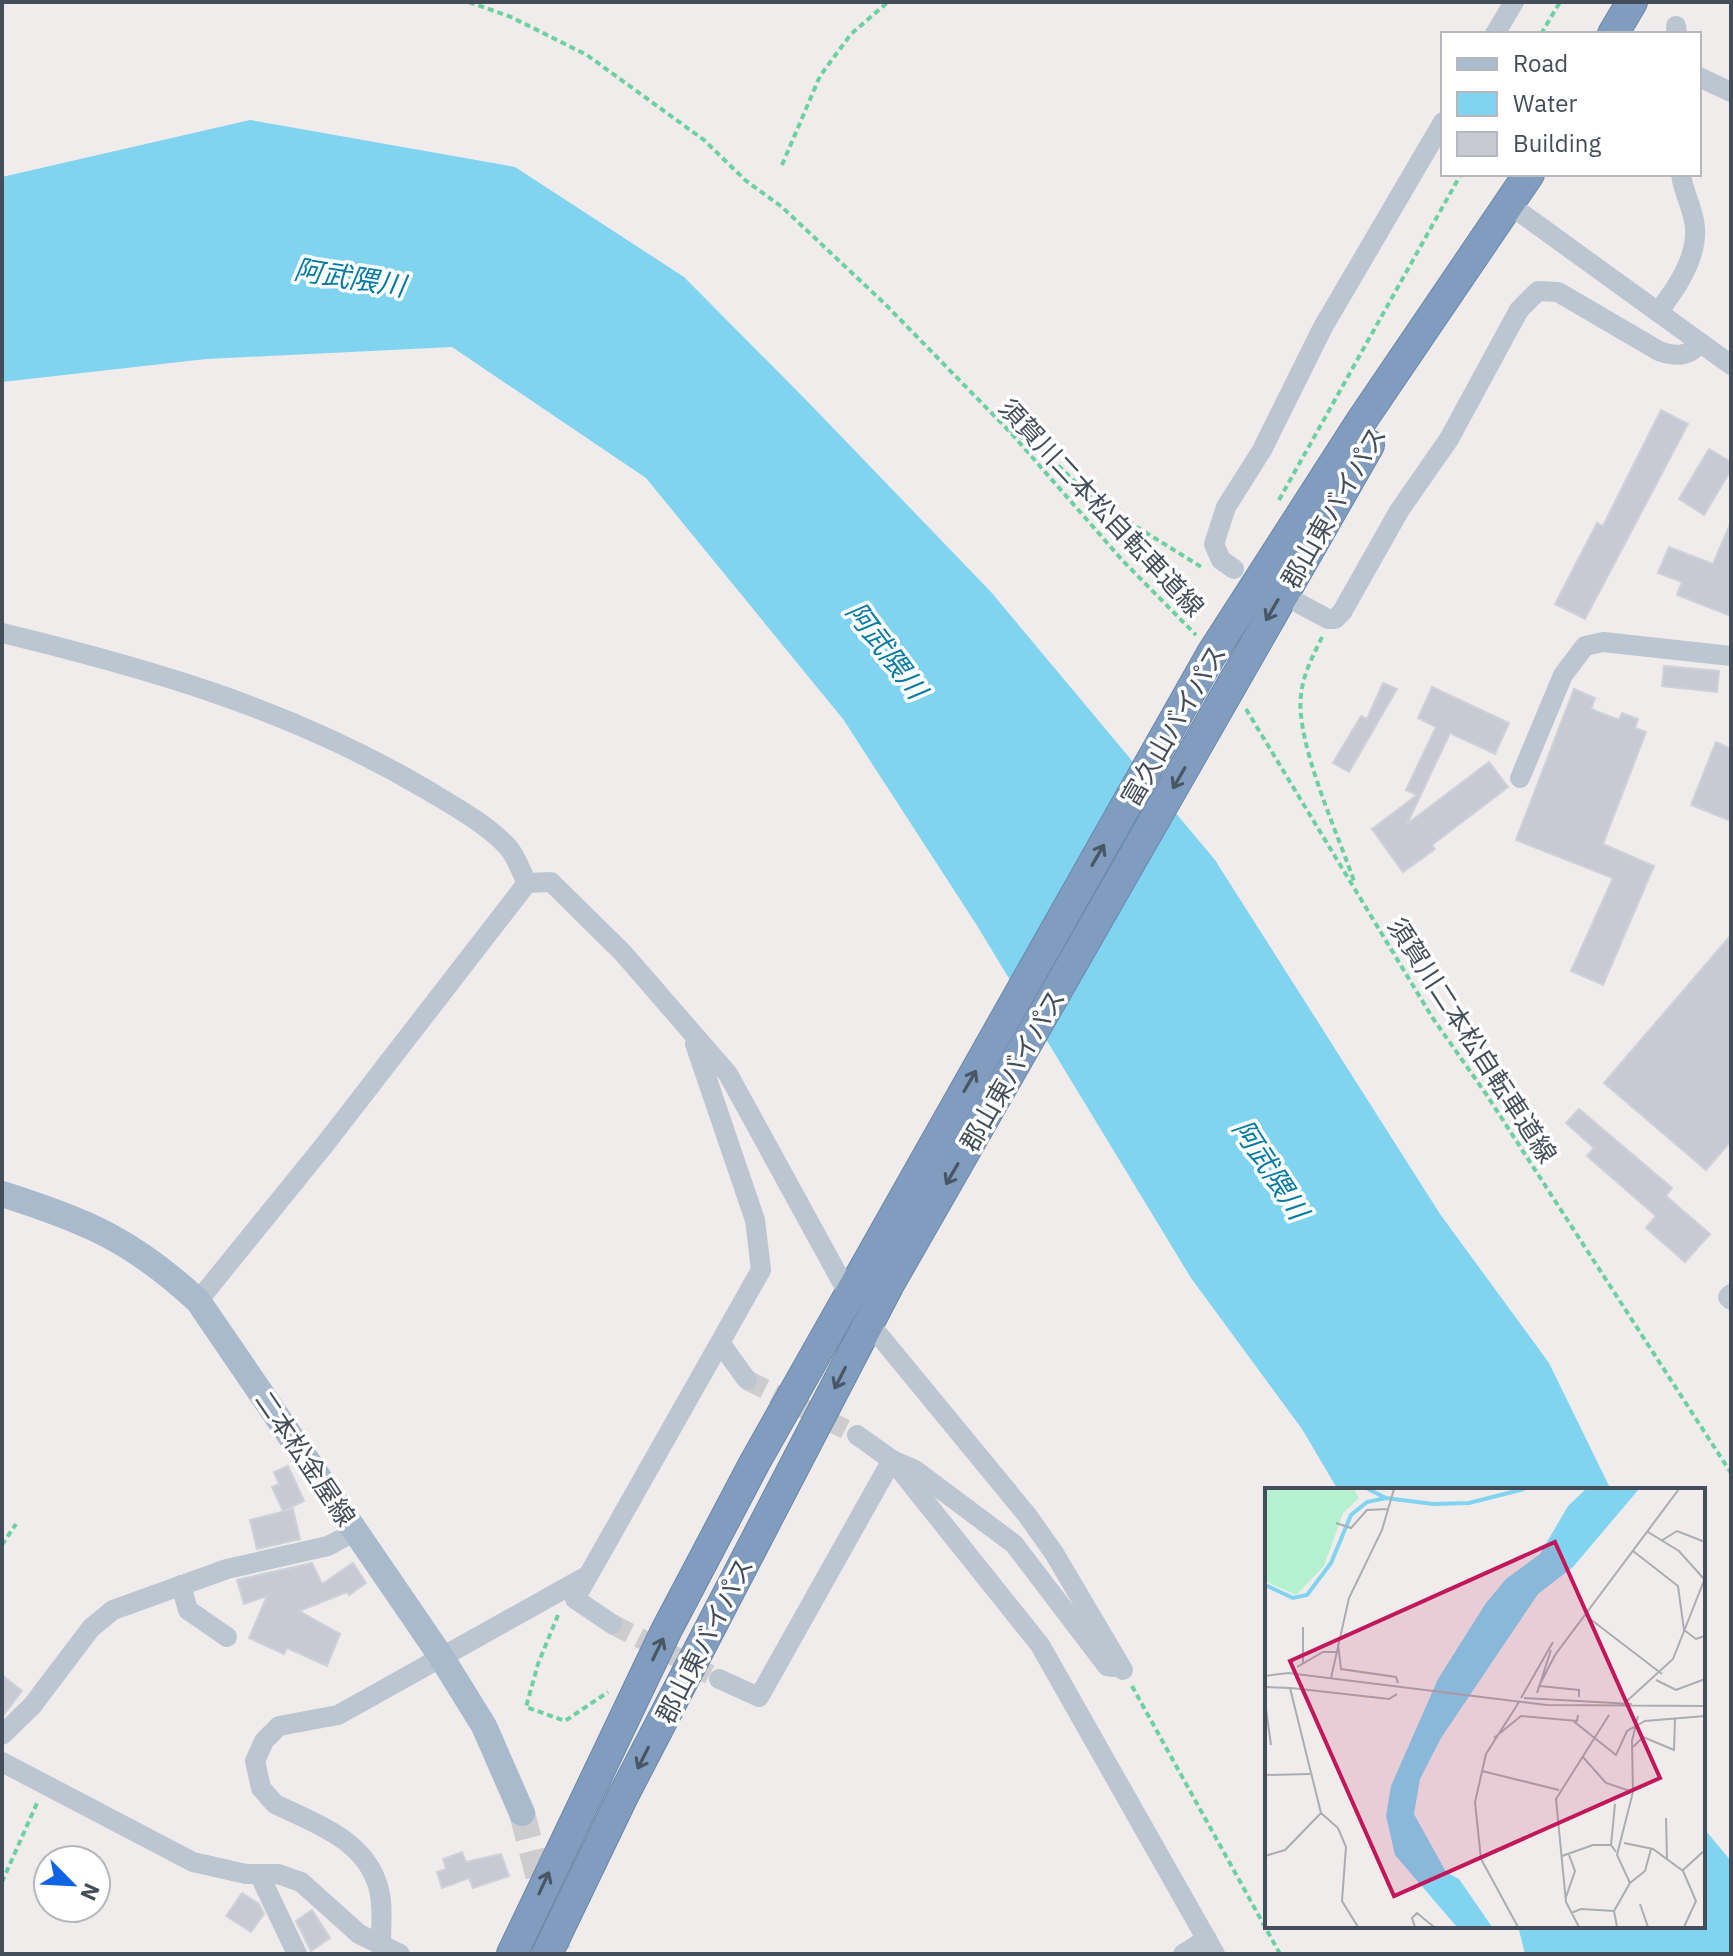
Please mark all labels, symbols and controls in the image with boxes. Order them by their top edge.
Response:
legend [1441,32,1701,176]
text: Road [1513,47,1568,79]
text: Water [1513,87,1577,119]
text: Building [1513,127,1601,159]
water label: 阿武隈川 [292,250,411,305]
street label: 須賀川二本松自転車道線 [992,391,1212,623]
street label: 郡山東バイパス [1273,420,1393,594]
water label: 阿武隈川 [839,594,937,708]
one-way arrow [1264,598,1279,622]
street label: 富久山バイパス [1113,638,1233,812]
one-way arrow [1171,766,1186,790]
one-way arrow [1090,844,1106,867]
street label: 須賀川二本松自転車道線 [1381,911,1565,1169]
street label: 郡山東バイパス [952,983,1072,1157]
one-way arrow [962,1070,978,1093]
water label: 阿武隈川 [1225,1112,1319,1229]
one-way arrow [944,1162,960,1185]
one-way arrow [832,1366,848,1390]
street label: 二本松金屋線 [248,1384,364,1532]
inset map [1265,1488,1705,1928]
street label: 郡山東バイパス [648,1551,760,1729]
one-way arrow [651,1638,666,1662]
one-way arrow [634,1745,650,1769]
north arrow [32,1844,112,1924]
one-way arrow [537,1871,552,1895]
text: N [74,1879,107,1906]

